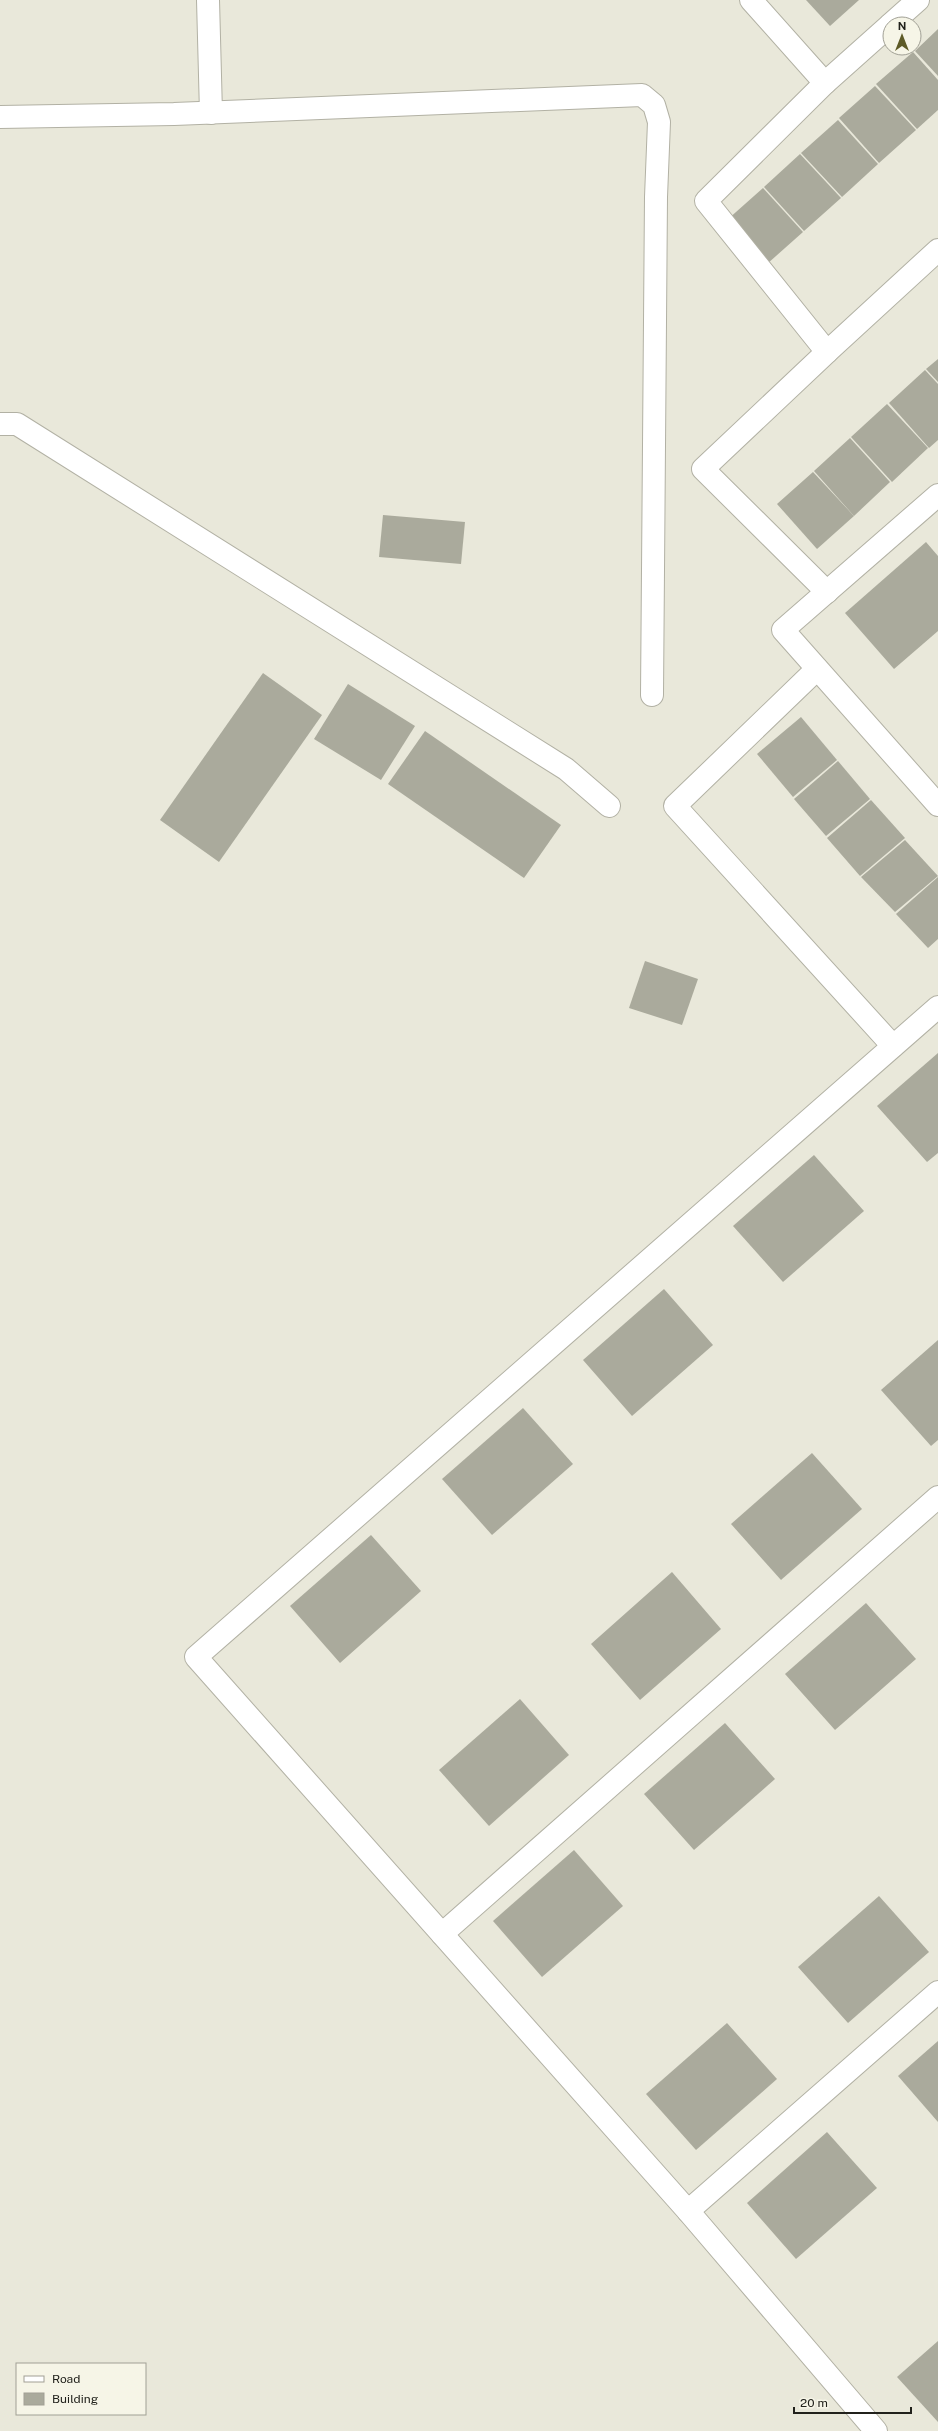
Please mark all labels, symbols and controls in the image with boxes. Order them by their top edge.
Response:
north arrow [882,16,922,56]
text: N [898,20,906,32]
legend [16,2363,146,2415]
text: Road [52,2372,80,2386]
scale bar [794,2389,911,2415]
text: Building [52,2392,98,2406]
text: 20 m [800,2396,828,2410]

